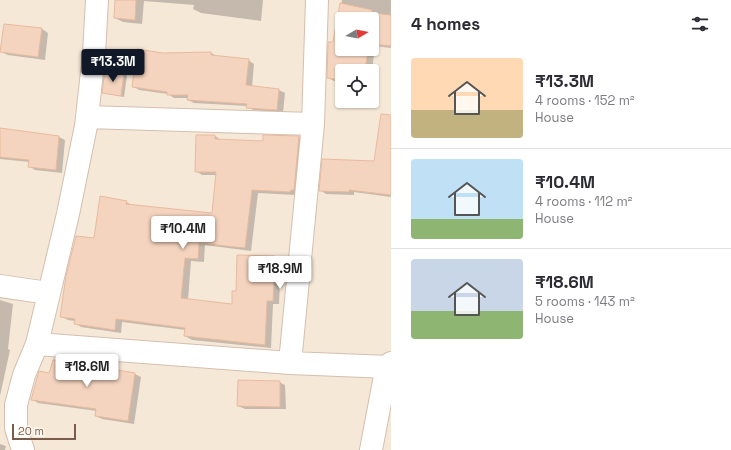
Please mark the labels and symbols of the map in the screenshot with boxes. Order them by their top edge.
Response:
north arrow [335,12,379,56]
pin: ₹13.3M [80,49,146,83]
pin: ₹10.4M [150,216,216,250]
pin: ₹18.9M [247,256,313,290]
pin: ₹18.6M [54,354,120,388]
scale bar [12,422,76,441]

